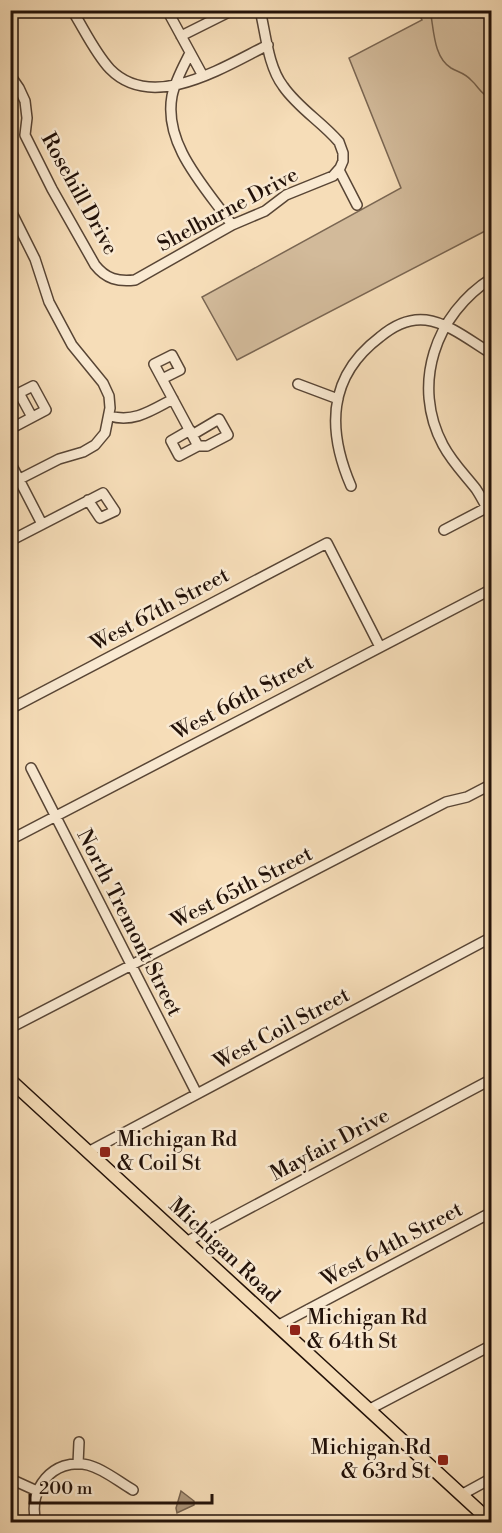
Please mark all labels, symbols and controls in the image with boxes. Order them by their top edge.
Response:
street label: Rosehill Drive [35,128,123,260]
street label: Shelburne Drive [153,162,303,258]
street label: West 67th Street [85,562,234,658]
street label: West 66th Street [167,650,319,747]
street label: North Tremont Street [71,825,188,1021]
street label: West 65th Street [166,841,318,935]
street label: West Coil Street [209,982,355,1076]
street label: Mayfair Drive [266,1103,394,1187]
place label: Michigan Rd & Coil St [117,1127,237,1177]
marker: Michigan Rd & Coil St [98,1145,112,1159]
street label: Michigan Road [163,1193,285,1309]
street label: West 64th Street [316,1196,468,1294]
place label: Michigan Rd & 64th St [307,1305,427,1355]
marker: Michigan Rd & 64th St [288,1323,302,1337]
place label: Michigan Rd & 63rd St [311,1435,432,1485]
marker: Michigan Rd & 63rd St [436,1453,450,1467]
scale bar [30,1467,212,1505]
text: 200 m [39,1477,93,1500]

